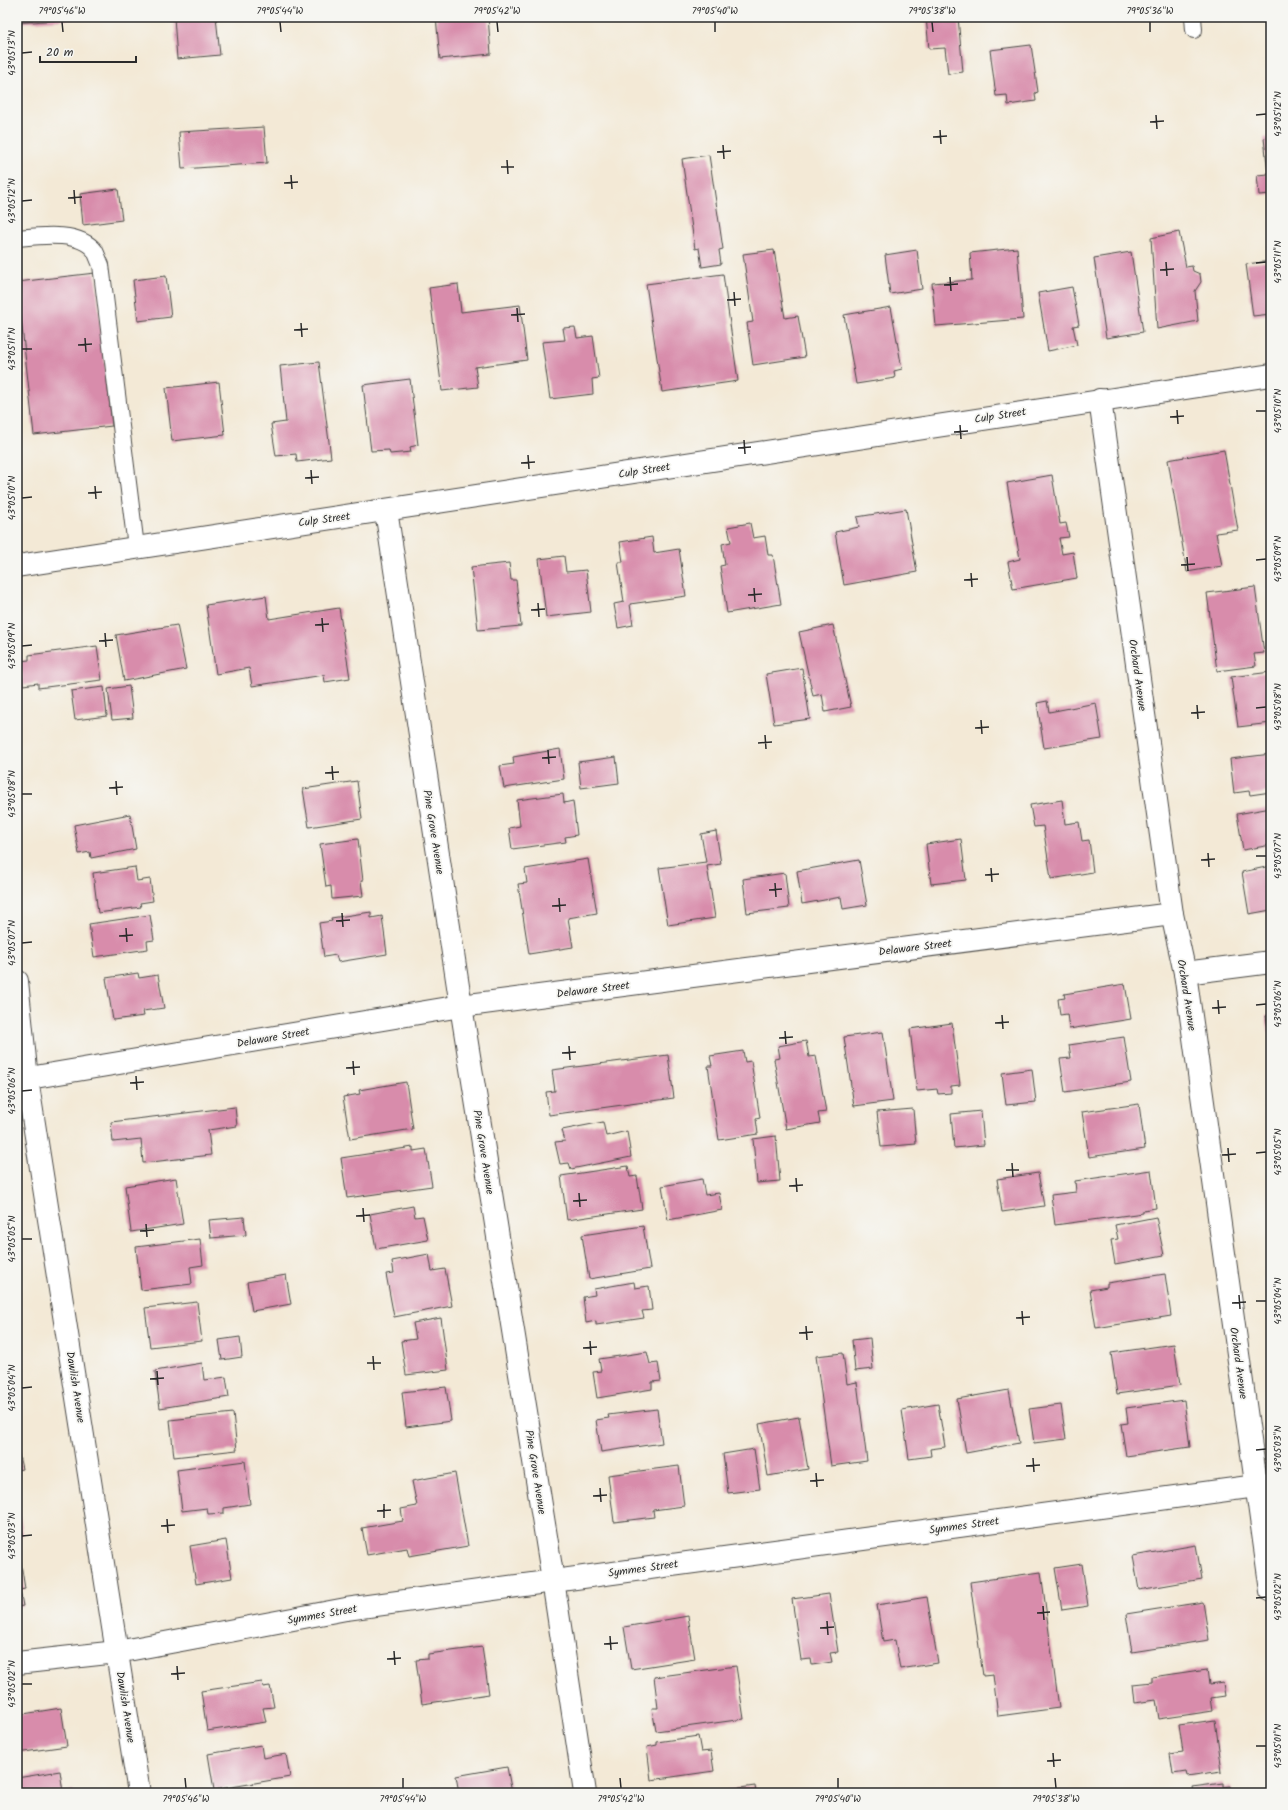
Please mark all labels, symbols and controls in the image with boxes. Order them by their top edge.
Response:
text: 79°05'46"W [39,3,86,19]
text: 79°05'44"W [257,3,304,19]
text: 79°05'42"W [473,3,521,19]
text: 79°05'40"W [692,3,738,19]
text: 79°05'38"W [908,3,956,19]
text: 79°05'36"W [1126,3,1174,19]
text: 43°05'13"N [4,30,20,76]
scale bar [40,38,136,64]
text: 20 m [46,43,74,62]
text: 43°05'12"N [1270,91,1286,137]
text: 43°05'12"N [4,178,20,224]
text: 43°05'11"N [1270,240,1286,283]
text: 43°05'11"N [4,327,20,370]
text: 43°05'10"N [1270,388,1286,433]
street label: Culp Street [973,403,1028,429]
street label: Culp Street [617,458,672,484]
text: 43°05'10"N [4,475,20,520]
street label: Culp Street [297,507,352,533]
text: 43°05'09"N [1270,536,1286,582]
text: 43°05'09"N [4,623,20,669]
street label: Orchard Avenue [1123,638,1151,712]
text: 43°05'08"N [1270,683,1286,731]
text: 43°05'08"N [4,770,20,818]
street label: Pine Grove Avenue [417,789,449,876]
text: 43°05'07"N [1270,833,1286,879]
text: 43°05'07"N [4,920,20,966]
street label: Delaware Street [878,934,953,961]
street label: Orchard Avenue [1171,958,1201,1032]
street label: Delaware Street [556,976,631,1003]
text: 43°05'06"N [1270,980,1286,1028]
street label: Delaware Street [235,1023,312,1053]
text: 43°05'06"N [4,1067,20,1115]
street label: Pine Grove Avenue [467,1109,499,1196]
text: 43°05'05"N [1270,1128,1286,1175]
text: 43°05'05"N [4,1215,20,1262]
text: 43°05'04"N [1270,1277,1286,1325]
street label: Orchard Avenue [1224,1326,1252,1400]
street label: Dawlish Avenue [60,1350,90,1424]
text: 43°05'04"N [4,1364,20,1412]
text: 43°05'03"N [1270,1425,1286,1473]
street label: Pine Grove Avenue [519,1429,551,1516]
text: 43°05'03"N [4,1512,20,1560]
street label: Symmes Street [928,1512,1001,1540]
street label: Symmes Street [607,1555,680,1583]
text: 43°05'02"N [1270,1573,1286,1621]
street label: Symmes Street [286,1600,359,1630]
text: 43°05'02"N [4,1660,20,1708]
street label: Dawlish Avenue [110,1670,140,1744]
text: 43°05'01"N [1270,1723,1286,1768]
text: 79°05'46"W [163,1791,210,1807]
text: 79°05'44"W [380,1791,427,1807]
text: 79°05'42"W [597,1791,645,1807]
text: 79°05'40"W [815,1791,861,1807]
text: 79°05'38"W [1032,1791,1080,1807]

